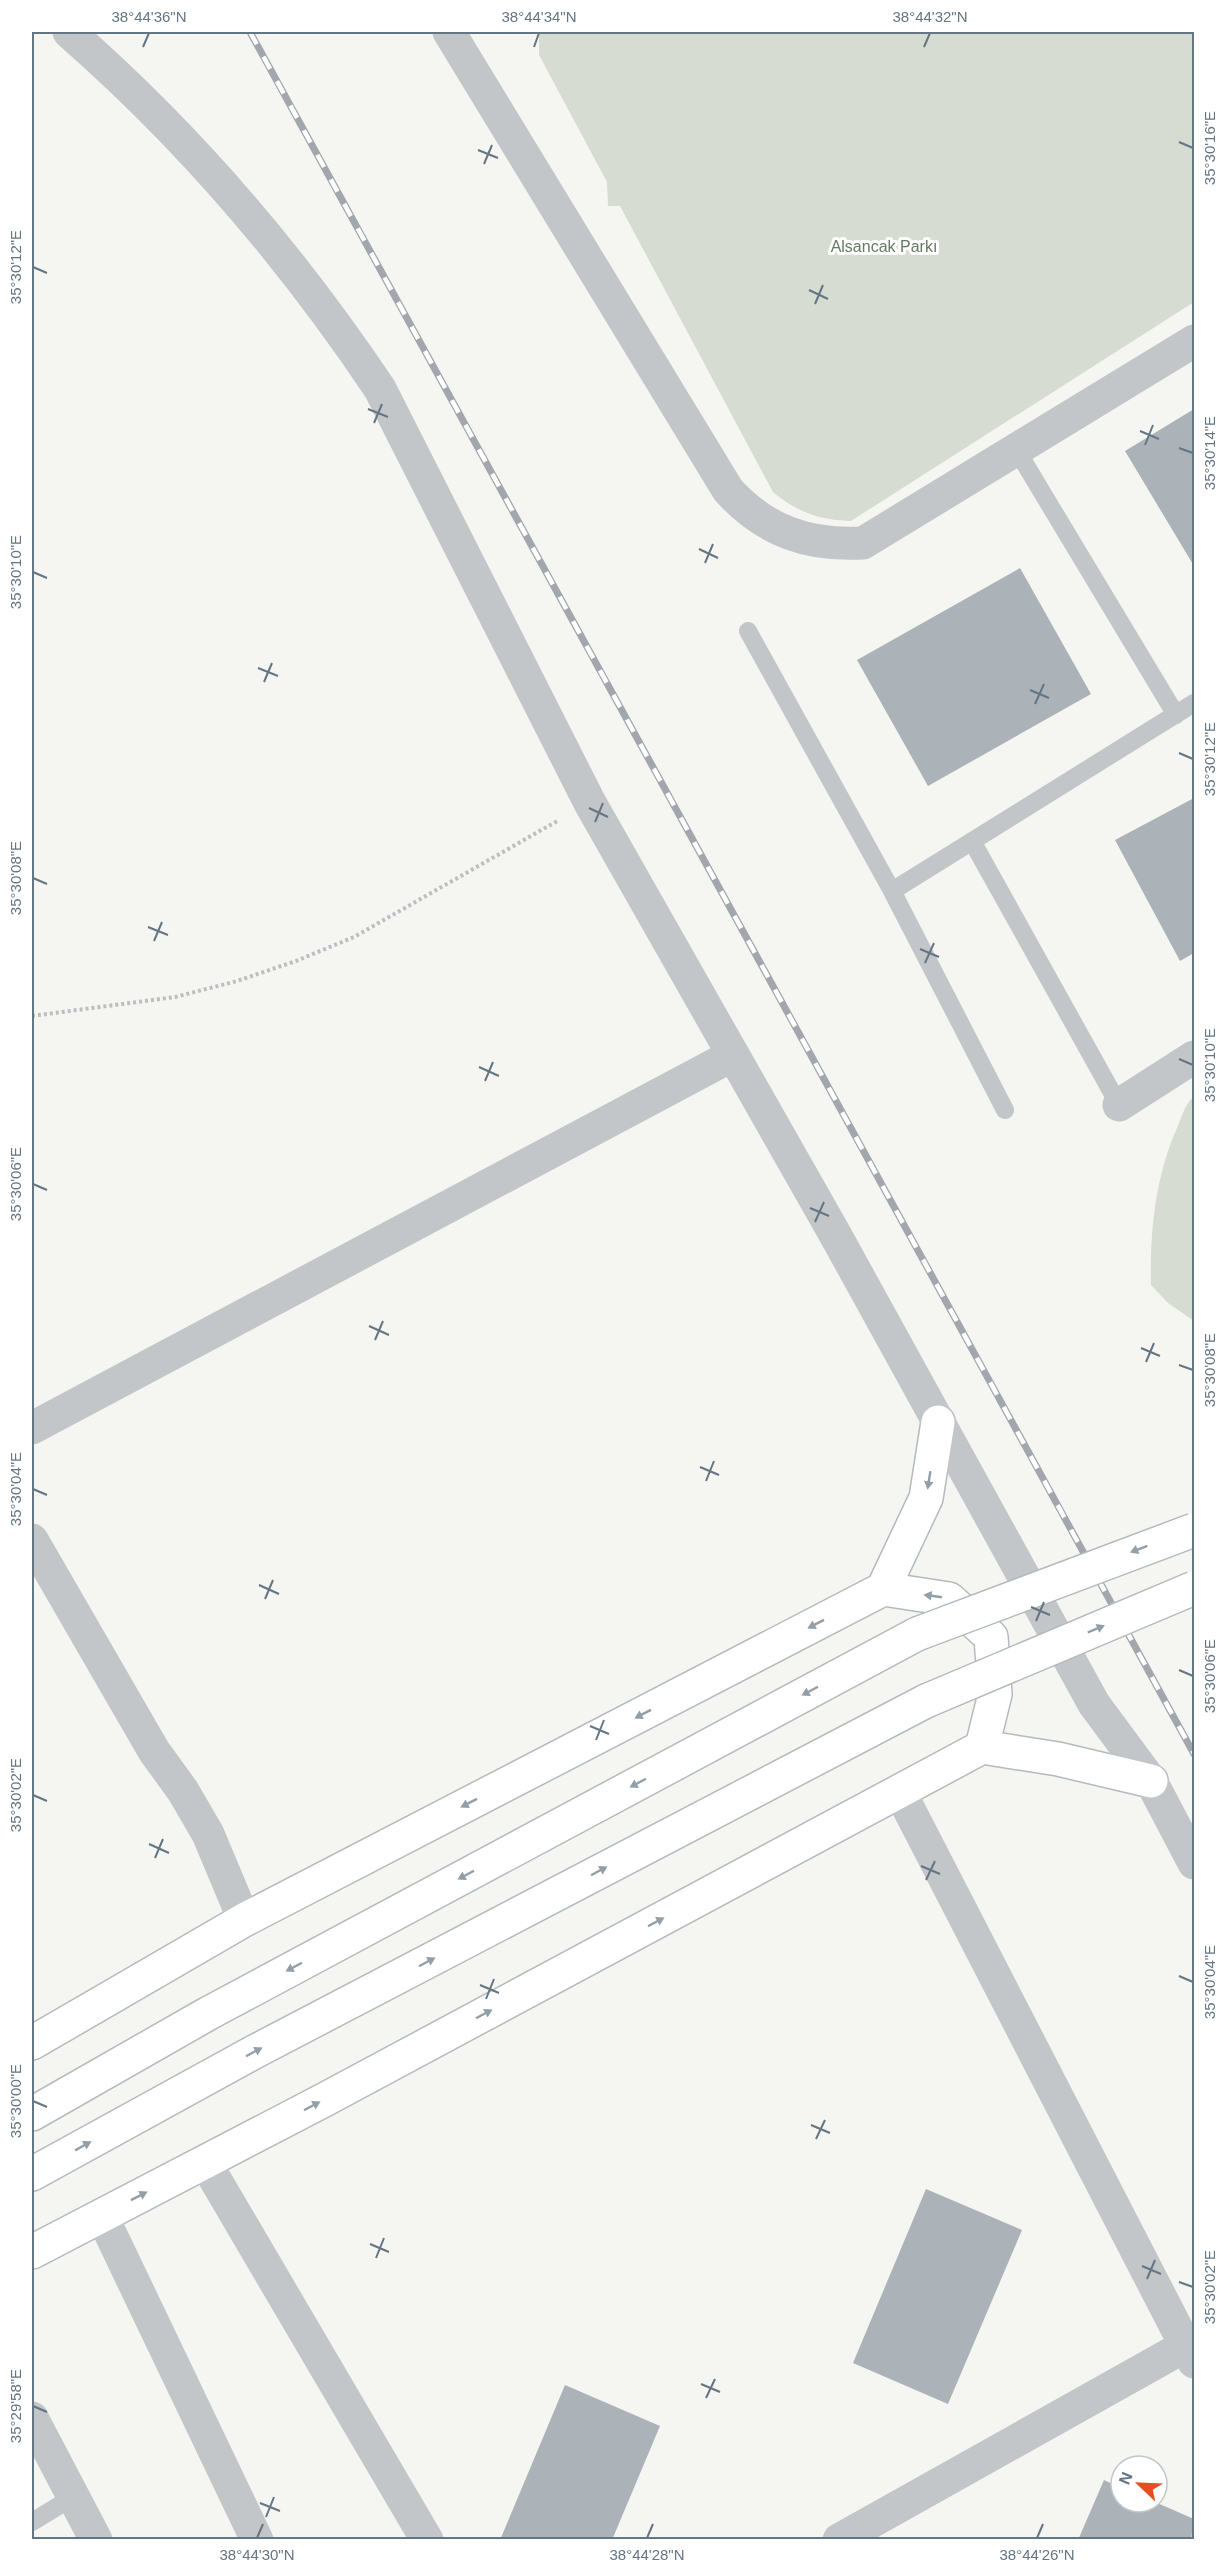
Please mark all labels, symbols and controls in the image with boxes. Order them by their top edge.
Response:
text: 38°44'36"N [111,8,187,25]
text: 38°44'34"N [501,8,577,25]
text: 38°44'32"N [892,8,968,25]
text: 35°30'16"E [1201,111,1218,185]
text: 35°30'12"E [7,230,24,304]
park label: Alsancak Parkı [831,238,937,255]
text: 35°30'14"E [1201,416,1218,490]
text: 35°30'10"E [7,535,24,609]
text: 35°30'12"E [1201,722,1218,796]
text: 35°30'08"E [7,841,24,915]
text: 35°30'10"E [1201,1028,1218,1102]
text: 35°30'06"E [7,1147,24,1221]
text: 35°30'08"E [1201,1333,1218,1407]
text: 35°30'04"E [7,1452,24,1526]
one-way arrow [925,1470,934,1489]
one-way arrow [1130,1544,1148,1554]
one-way arrow [923,1592,942,1601]
one-way arrow [807,1619,824,1629]
one-way arrow [1087,1624,1105,1633]
text: 35°30'06"E [1201,1639,1218,1713]
one-way arrow [801,1686,818,1696]
one-way arrow [634,1709,651,1718]
text: 35°30'02"E [7,1758,24,1832]
one-way arrow [629,1778,646,1788]
one-way arrow [461,1799,478,1808]
one-way arrow [591,1867,608,1876]
one-way arrow [457,1870,474,1880]
one-way arrow [648,1917,665,1927]
text: 35°30'04"E [1201,1945,1218,2019]
one-way arrow [418,1957,435,1967]
one-way arrow [285,1962,302,1972]
one-way arrow [476,2009,493,2019]
one-way arrow [246,2047,263,2057]
text: 35°30'00"E [7,2064,24,2138]
one-way arrow [304,2101,321,2111]
one-way arrow [75,2141,92,2151]
one-way arrow [131,2191,148,2201]
text: 35°30'02"E [1201,2250,1218,2324]
text: 35°29'58"E [7,2369,24,2443]
north arrow [1109,2454,1169,2514]
text: N [1116,2470,1136,2487]
text: 38°44'30"N [219,2546,295,2563]
text: 38°44'28"N [609,2546,685,2563]
text: 38°44'26"N [999,2546,1075,2563]

